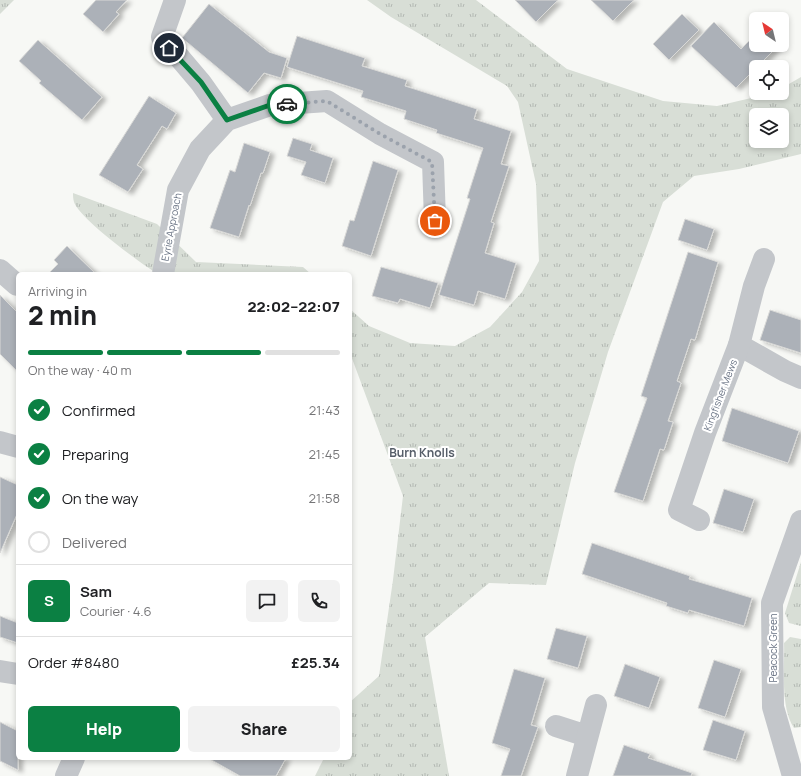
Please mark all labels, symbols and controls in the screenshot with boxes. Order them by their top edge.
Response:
north arrow [749,12,789,52]
map controls [749,12,789,148]
pin [152,31,186,65]
icon: home [158,37,180,59]
button: locate [749,60,789,100]
courier [267,84,307,124]
icon: car [276,93,298,115]
button: layers [749,108,789,148]
street label: Eyrie Approach [158,192,185,262]
pin [418,204,452,238]
icon: bag [424,210,446,232]
text: Arriving in [28,282,87,300]
text: 22:02–22:07 [248,296,340,317]
text: 2 min [28,297,97,333]
street label: Kingfisher Mews [700,357,740,433]
text: On the way · 40 m [28,361,132,379]
icon: check [28,399,50,421]
text: Confirmed [62,400,135,421]
text: 21:43 [309,401,340,419]
icon: check [28,443,50,465]
text: Preparing [62,444,129,465]
district label: Burn Knolls [389,444,455,461]
text: 21:45 [308,445,340,463]
icon: check [28,487,50,509]
text: On the way [62,488,138,509]
text: 21:58 [309,489,340,507]
text: Delivered [62,532,127,553]
button: chat [246,580,288,622]
button: phone [298,580,340,622]
text: Sam [80,581,112,602]
text: S [44,590,54,611]
text: Courier · 4.6 [80,602,152,620]
street label: Peacock Green [766,613,780,683]
text: Order #8480 [28,652,119,673]
text: £25.34 [291,652,340,673]
button: Help [28,706,180,752]
button: Share [188,706,340,752]

